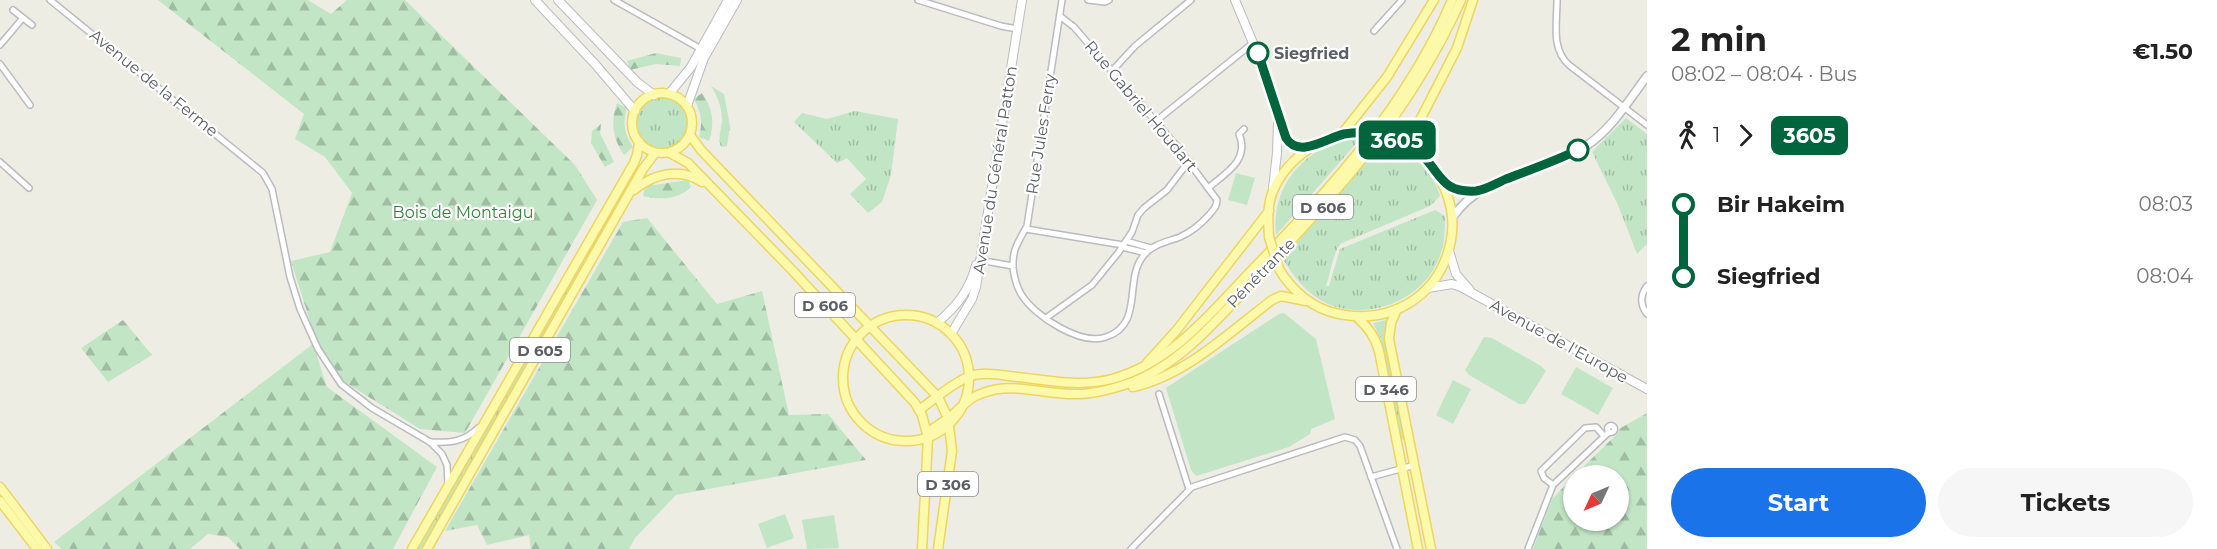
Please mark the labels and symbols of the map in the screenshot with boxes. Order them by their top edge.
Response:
street label: Avenue de la Ferme [86,25,222,141]
street label: Rue Gabriel Houdart [1081,37,1202,176]
marker: Siegfried [1247,42,1269,64]
place label: Siegfried [1274,44,1349,63]
street label: Avenue du Général Patton [969,65,1021,275]
street label: Rue Jules Ferry [1022,72,1060,196]
line badge: 3605 [1355,120,1439,160]
unlabelled marker [1567,139,1589,161]
road number: D 606 [1293,195,1353,219]
park label: Bois de Montaigu [393,203,533,222]
street label: Pénétrante [1223,234,1299,312]
road number: D 606 [795,293,855,317]
street label: Avenue de l'Europe [1487,295,1631,387]
road number: D 605 [510,338,570,362]
road number: D 346 [1356,377,1416,401]
north arrow [1563,465,1629,531]
road number: D 306 [918,472,978,496]

